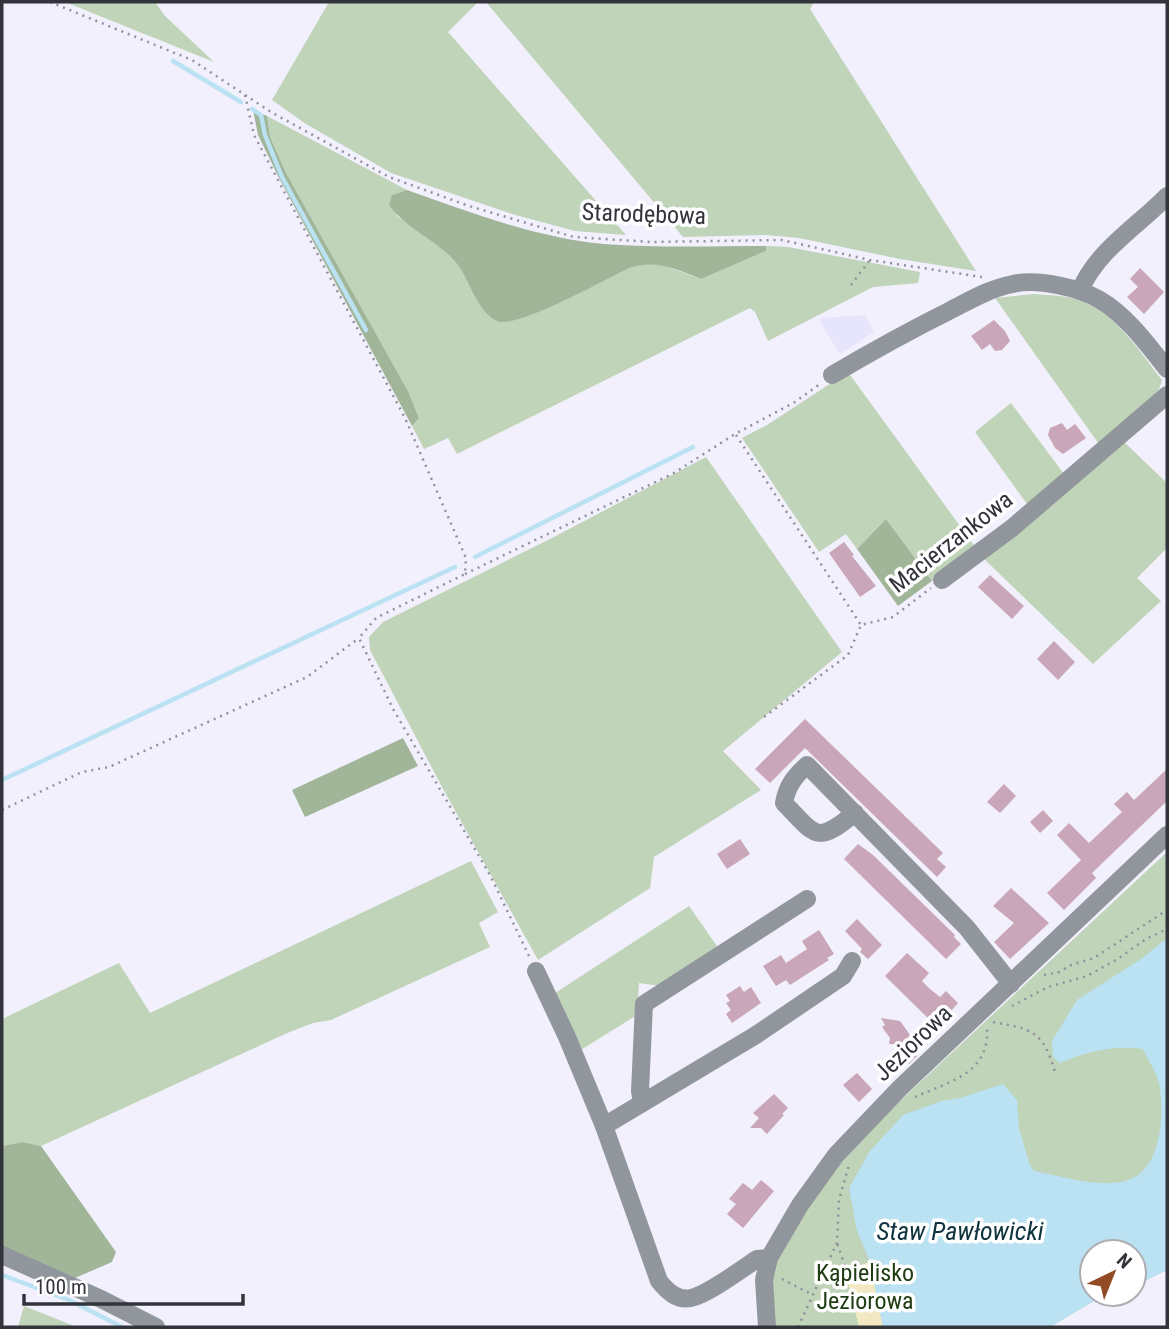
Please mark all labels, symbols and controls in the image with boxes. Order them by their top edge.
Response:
street label: Starodębowa [581,198,707,230]
street label: Macierzankowa [884,485,1018,599]
street label: Jeziorowa [868,999,958,1087]
water label: Staw Pawłowicki [876,1216,1044,1246]
north arrow [1078,1238,1148,1308]
text: N [1112,1249,1136,1273]
park label: Kąpielisko Jeziorowa [816,1259,914,1315]
scale bar [24,1262,243,1306]
text: 100 m [35,1275,87,1299]

